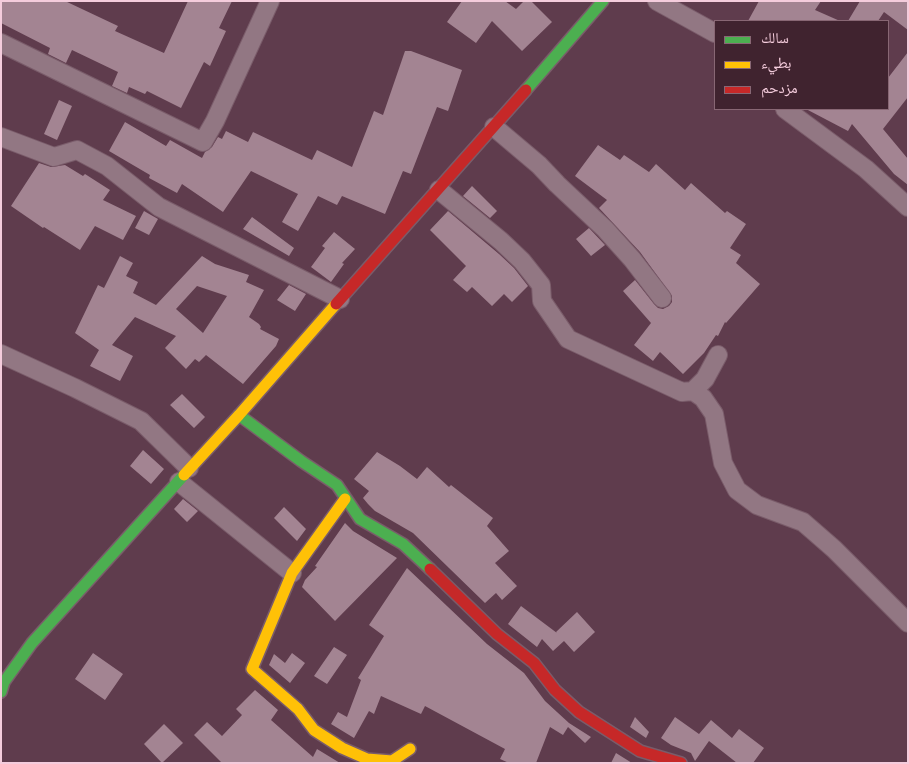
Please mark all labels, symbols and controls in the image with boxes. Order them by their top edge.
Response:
legend [714,20,889,110]
text: سالك [761,29,789,47]
text: بطيء [761,54,791,72]
text: مزدحم [761,79,798,97]

